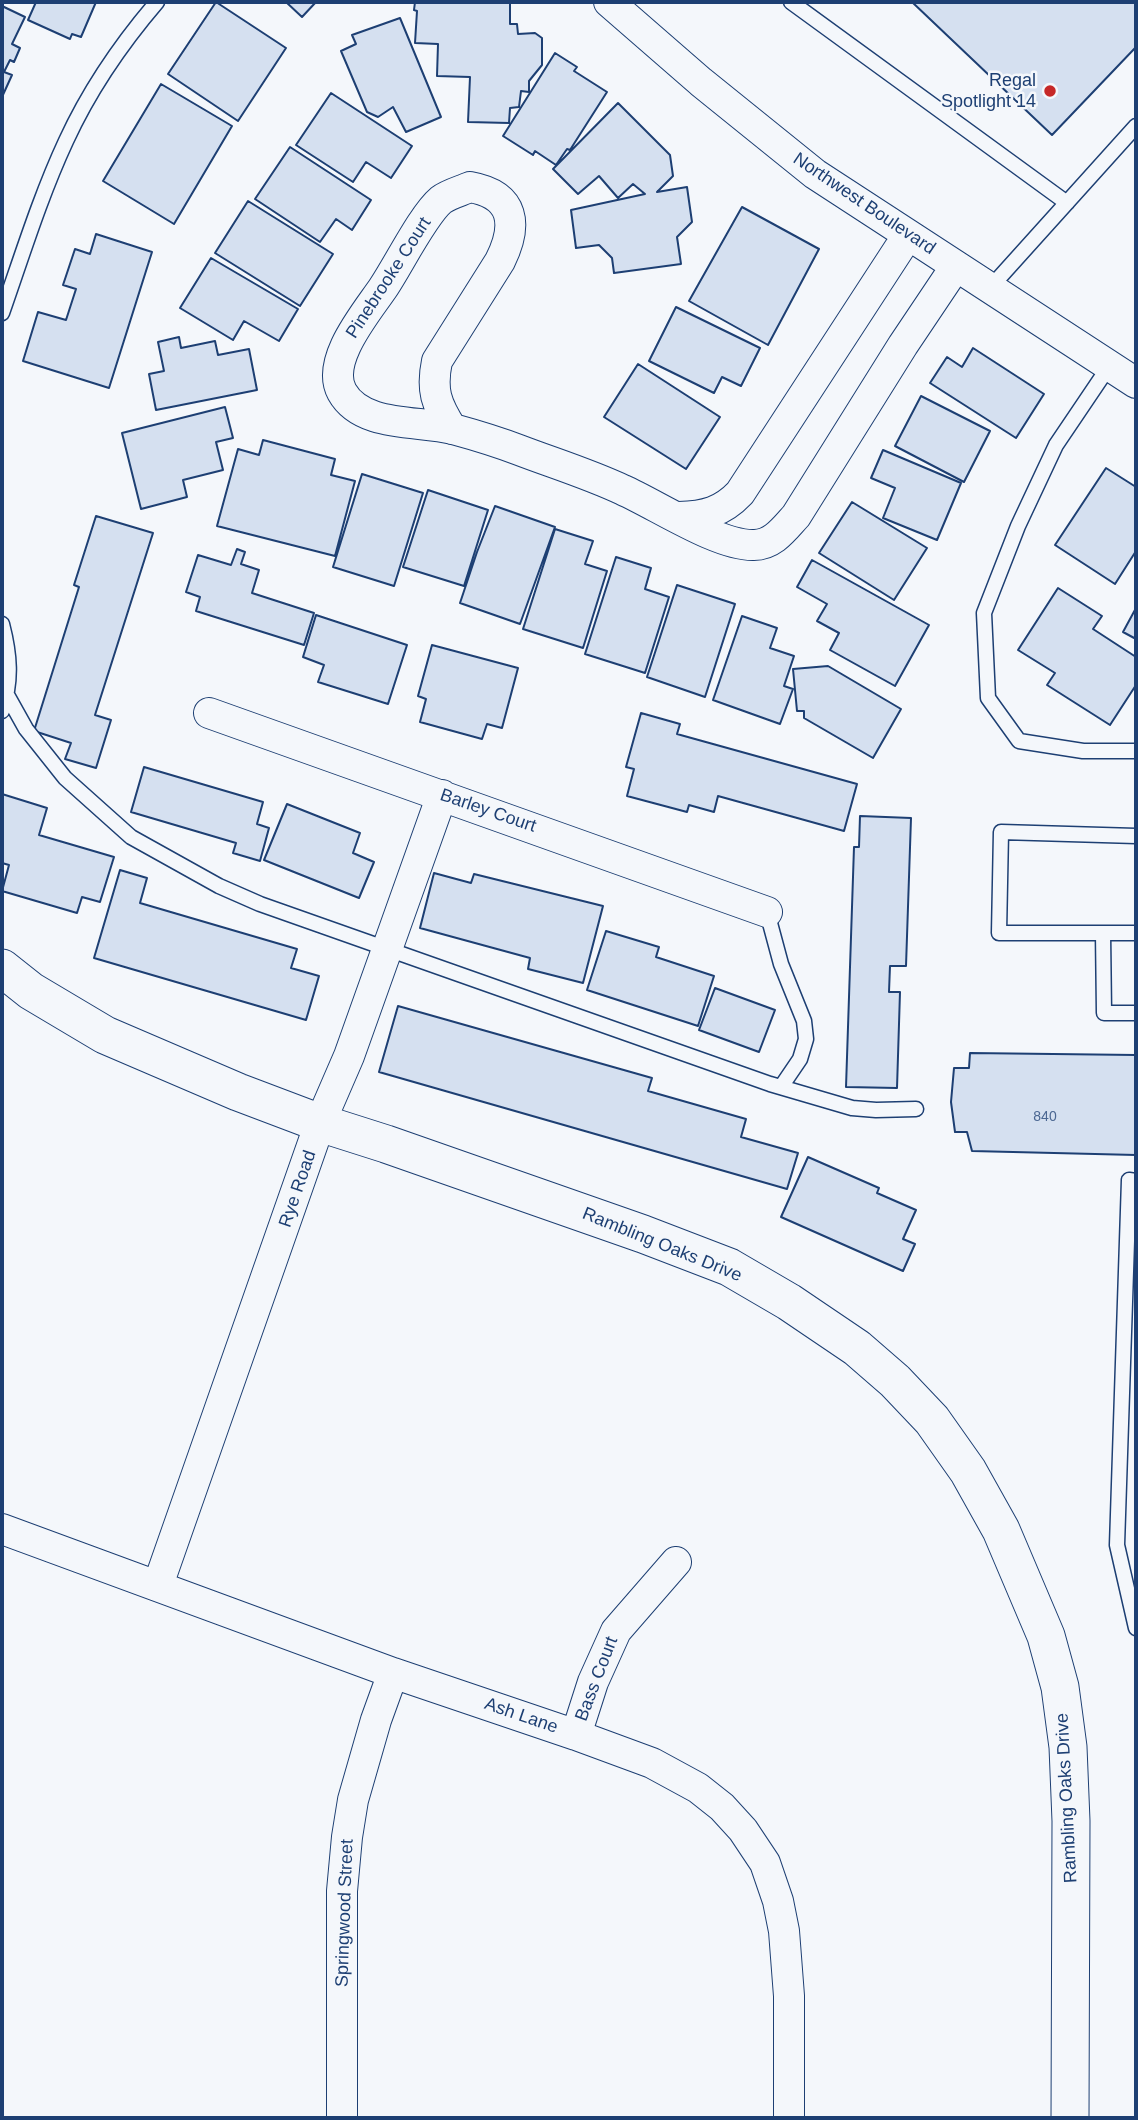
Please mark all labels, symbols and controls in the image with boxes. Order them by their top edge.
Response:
place label: Regal Spotlight 14 [941,70,1036,112]
marker: Regal Spotlight 14 [1042,83,1058,99]
street label: Northwest Boulevard [789,148,939,260]
street label: Pinebrooke Court [342,213,436,343]
street label: Barley Court [437,785,539,837]
house number: 840 [1033,1109,1057,1125]
street label: Rye Road [275,1148,321,1230]
street label: Rambling Oaks Drive [579,1203,745,1287]
street label: Bass Court [571,1634,623,1724]
street label: Ash Lane [482,1693,560,1739]
street label: Rambling Oaks Drive [1052,1713,1082,1883]
street label: Springwood Street [332,1839,358,1987]

